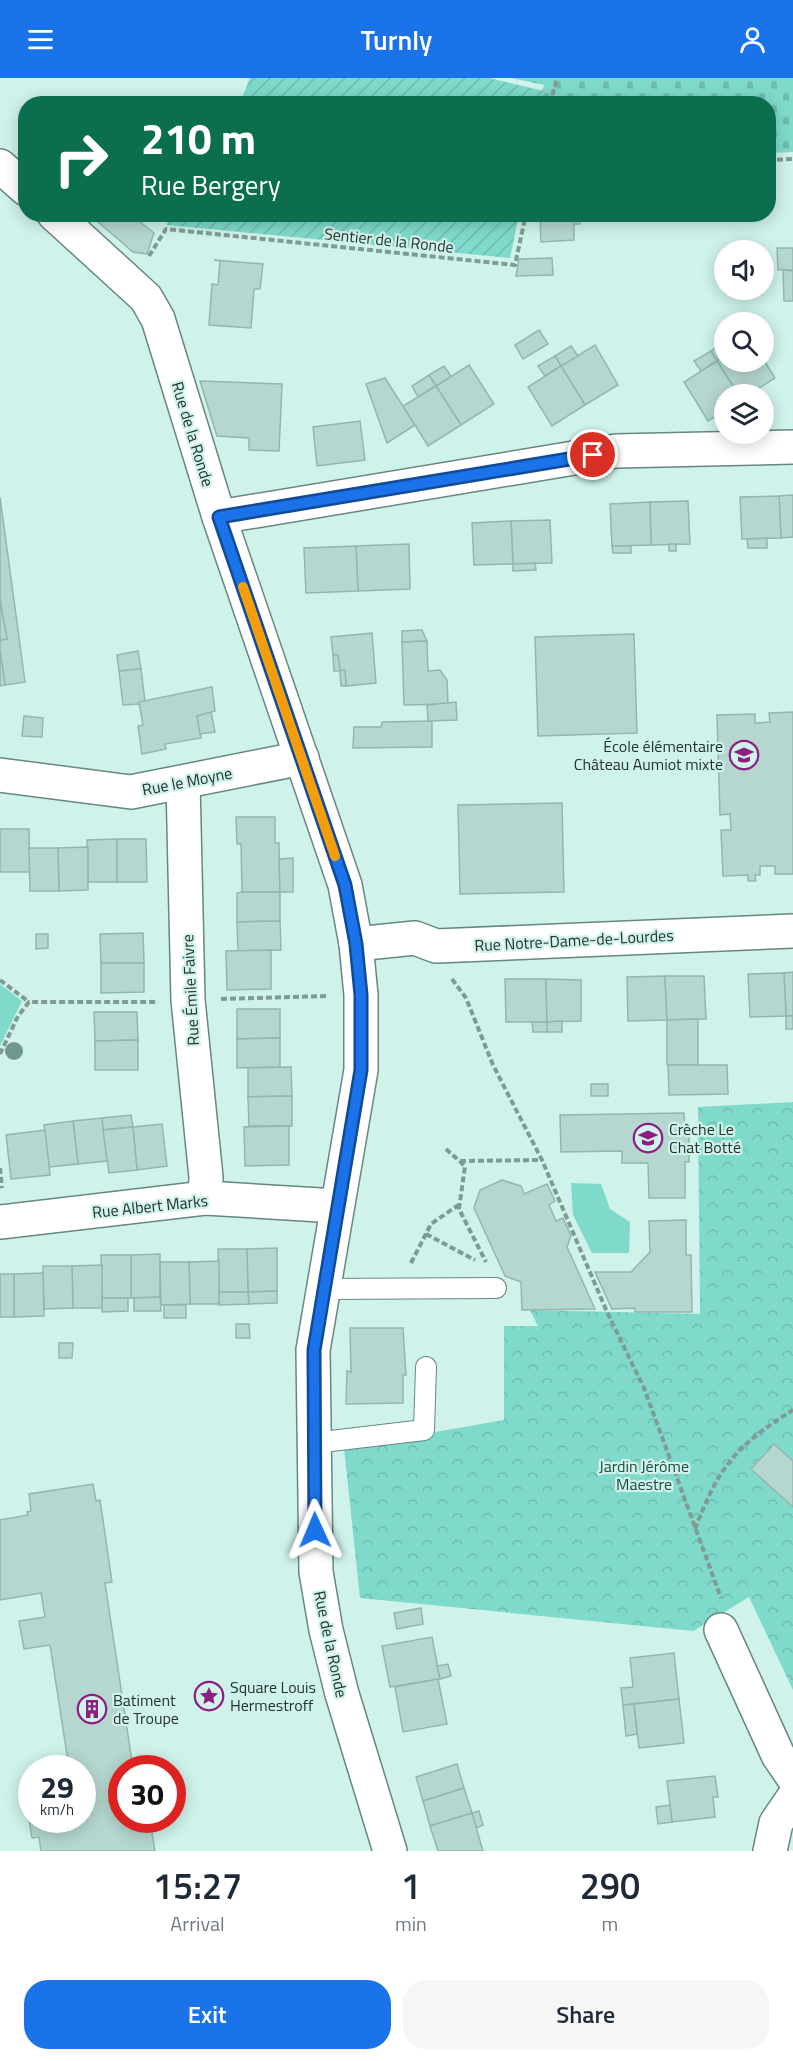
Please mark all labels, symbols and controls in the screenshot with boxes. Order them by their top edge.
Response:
text: Turnly [361,19,432,60]
icon: menu [24,23,57,56]
icon: person [736,23,769,56]
text: 210 m [141,106,256,170]
icon: right [42,120,120,198]
text: Rue Bergery [141,164,281,205]
street label: Sentier de la Ronde [323,221,455,259]
map controls [714,240,774,444]
button: sound [714,240,774,300]
button: search [714,312,774,372]
street label: Rue de la Ronde [166,379,220,489]
button: layers [714,384,774,444]
pin [567,429,618,480]
icon: arrive [576,438,609,471]
place label: École élémentaire Château Aumiot mixte [574,734,723,776]
school or university icon: École élémentaire Château Aumiot mixte [728,739,760,771]
street label: Rue le Moyne [140,761,234,801]
street label: Rue Notre-Dame-de-Lourdes [474,923,674,957]
street label: Rue Émile Faivre [175,934,205,1046]
place label: Crèche Le Chat Botté [669,1117,741,1159]
school or university icon: Crèche Le Chat Botté [632,1122,664,1154]
street label: Rue Albert Marks [91,1188,209,1224]
park label: Jardin Jérôme Maestre [599,1454,689,1496]
position arrow [283,1498,347,1562]
street label: Rue de la Ronde [308,1588,354,1700]
place label: Square Louis Hermestroff [230,1675,316,1717]
place icon: Square Louis Hermestroff [193,1680,225,1712]
place label: Batiment de Troupe [113,1688,179,1730]
building icon: Batiment de Troupe [76,1693,108,1725]
speed limit sign: 30 [108,1755,186,1833]
text: 29 [40,1764,74,1810]
text: km/h [40,1798,74,1821]
text: 15:27 [153,1858,242,1913]
text: 1 [401,1858,421,1913]
text: 290 [580,1858,640,1913]
text: Arrival [170,1908,225,1939]
text: min [395,1908,427,1939]
text: m [602,1908,618,1939]
button: Exit [24,1980,391,2049]
button: Share [403,1980,769,2049]

